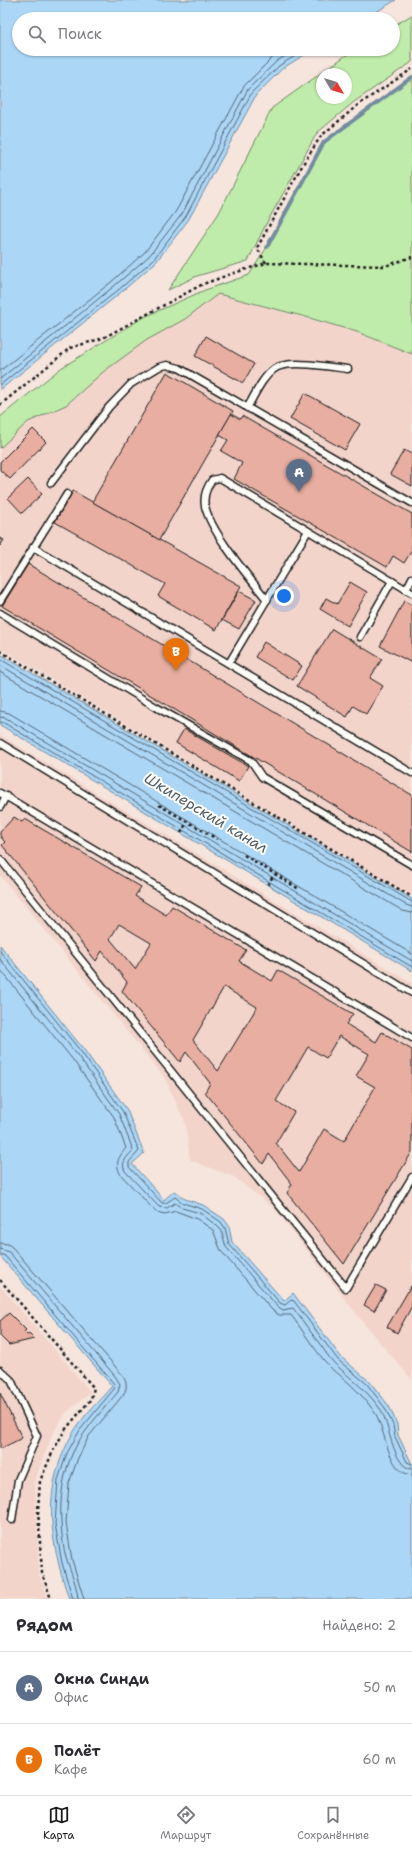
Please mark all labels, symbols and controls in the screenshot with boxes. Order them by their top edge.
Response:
search box [12,12,400,56]
icon: search [26,23,48,45]
text: Поиск [58,24,102,44]
north arrow [316,68,352,104]
pin: A [286,459,312,492]
your location [274,586,294,606]
pin: B [163,638,189,671]
water label: Шкиперский канал [140,768,272,858]
text: Рядом [16,1614,73,1636]
text: Найдено: 2 [322,1617,396,1634]
text: Окна Синди [54,1669,149,1689]
text: A [24,1679,34,1696]
text: 50 m [363,1679,396,1696]
text: Офис [54,1689,89,1706]
text: Полёт [54,1741,100,1761]
text: B [25,1751,33,1768]
text: 60 m [363,1751,396,1768]
text: Кафе [54,1761,88,1778]
tab: Карта [43,1804,74,1843]
tab: Маршрут [160,1804,211,1843]
tab: Сохранённые [297,1804,369,1843]

